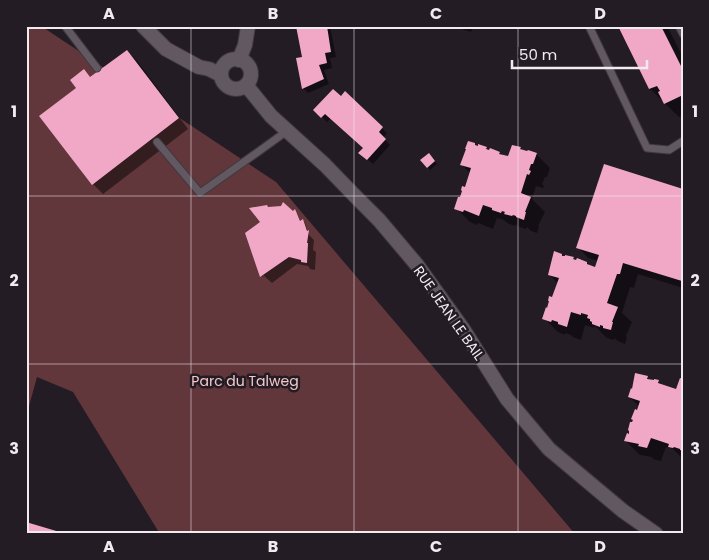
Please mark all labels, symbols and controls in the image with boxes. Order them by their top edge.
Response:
text: A [103,2,115,25]
text: B [268,2,278,25]
text: C [430,2,442,25]
text: D [594,2,606,25]
scale bar [512,38,646,70]
text: 50 m [519,44,557,65]
text: 1 [11,100,17,123]
text: 1 [692,100,698,123]
street label: RUE JEAN LE BAIL [409,262,489,364]
text: 2 [9,269,19,292]
text: 2 [690,269,700,292]
park label: Parc du Talweg [191,371,299,391]
text: 3 [9,437,19,460]
text: 3 [690,437,700,460]
text: A [103,535,115,558]
text: B [268,535,278,558]
text: C [430,535,442,558]
text: D [594,535,606,558]

